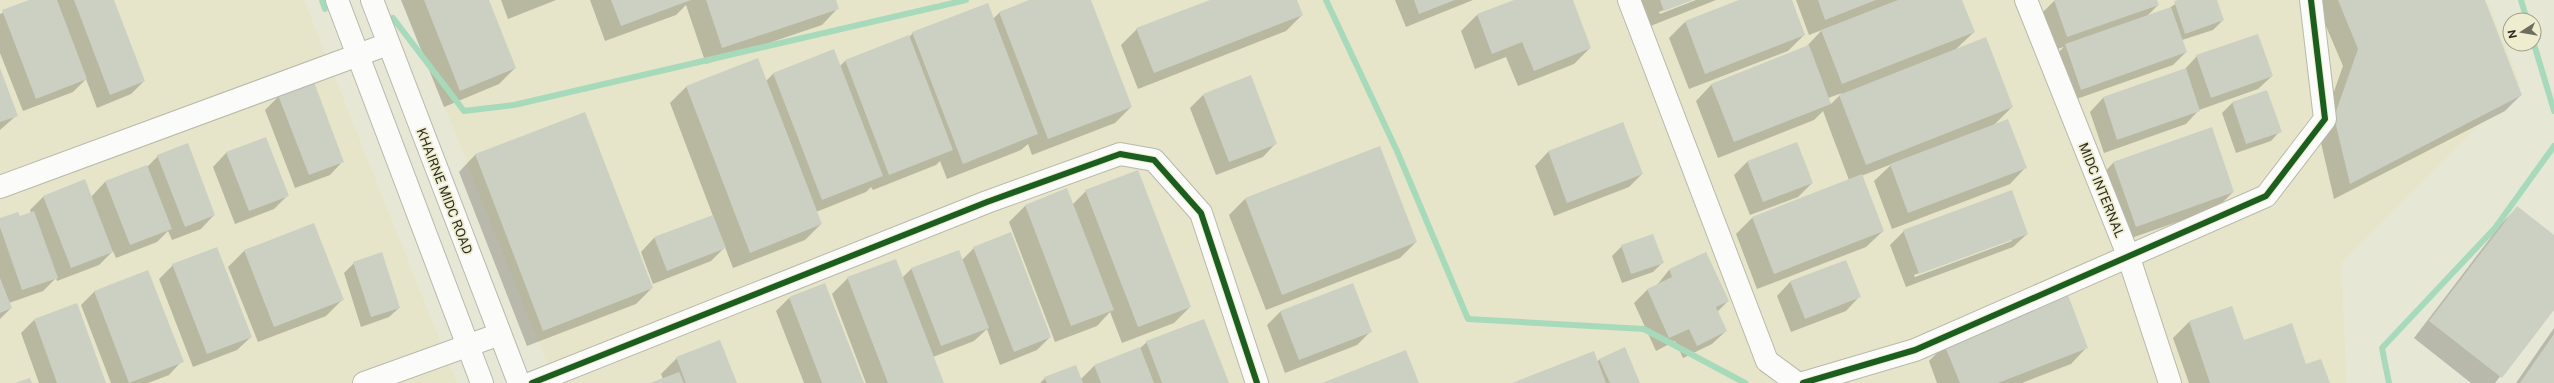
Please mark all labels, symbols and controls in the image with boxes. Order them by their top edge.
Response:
north arrow [2502,12,2542,52]
text: N [2505,29,2519,40]
street label: KHAIRNE MIDC ROAD [414,126,476,256]
street label: MIDC INTERNAL [2076,141,2127,240]

